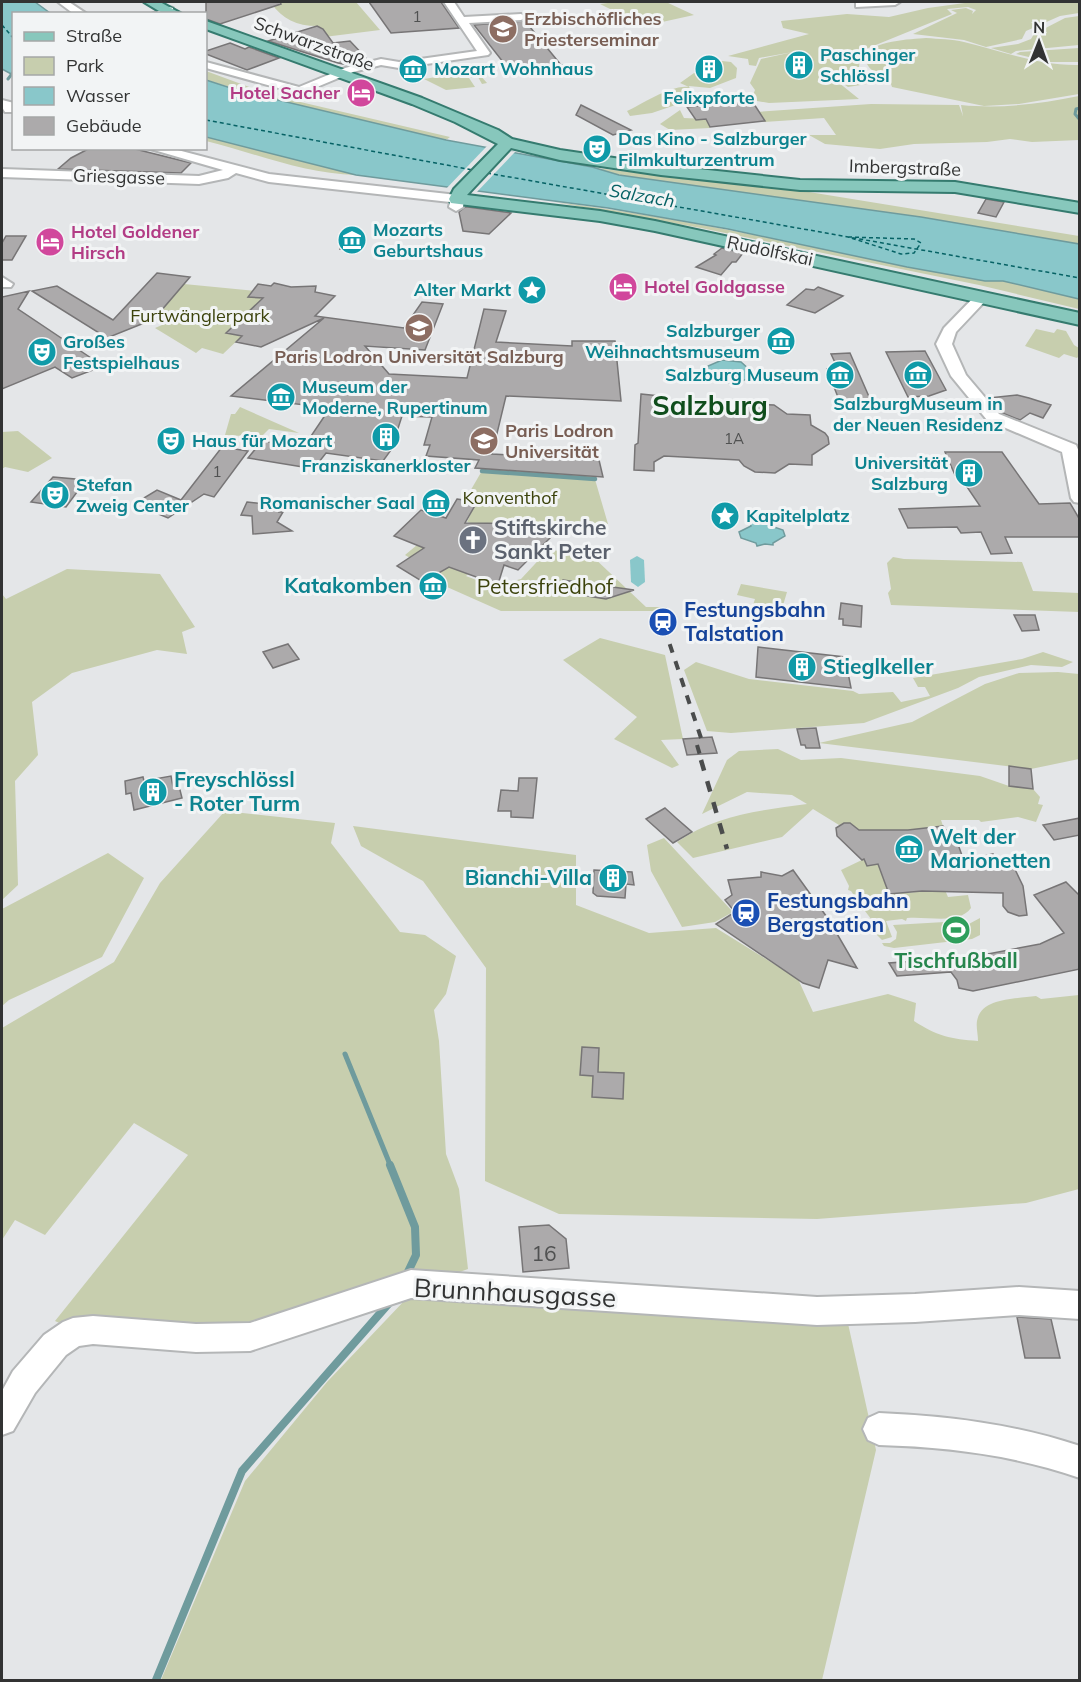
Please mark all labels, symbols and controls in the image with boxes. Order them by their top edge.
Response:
house number: 1 [412,7,422,26]
place label: Erzbischöfliches Priesterseminar [524,7,662,51]
street label: Schwarzstraße [251,11,377,76]
legend [12,12,207,150]
north arrow [1009,12,1069,72]
school or university icon: Erzbischöfliches Priesterseminar [487,13,519,45]
text: N [1033,17,1045,37]
text: Straße [66,24,122,47]
place label: Paschinger Schlössl [820,43,916,87]
building icon: Paschinger Schlössl [783,49,815,81]
museum icon: Mozart Wohnhaus [397,53,429,85]
building icon: Felixpforte [693,53,725,85]
text: Park [66,54,105,77]
place label: Mozart Wohnhaus [434,57,593,80]
hotel icon: Hotel Sacher [345,77,377,109]
place label: Hotel Sacher [230,81,341,104]
text: Wasser [66,84,130,107]
place label: Felixpforte [663,86,755,109]
text: Gebäude [66,114,142,137]
place label: Das Kino - Salzburger Filmkulturzentrum [618,127,808,171]
theatre icon: Das Kino - Salzburger Filmkulturzentrum [581,133,613,165]
street label: Imbergstraße [849,154,961,181]
street label: Griesgasse [73,163,165,190]
water label: Salzach [608,178,676,213]
place label: Mozarts Geburtshaus [373,218,483,262]
place label: Hotel Goldener Hirsch [71,220,200,264]
museum icon: Mozarts Geburtshaus [336,224,368,256]
hotel icon: Hotel Goldener Hirsch [34,226,66,258]
street label: Rudolfskai [725,230,815,271]
hotel icon: Hotel Goldgasse [607,271,639,303]
place icon: Alter Markt [516,274,548,306]
place label: Hotel Goldgasse [644,275,785,298]
place label: Alter Markt [414,278,511,301]
park label: Furtwänglerpark [130,304,271,327]
school or university icon: Paris Lodron Universität Salzburg [403,312,435,344]
place label: Salzburger Weihnachtsmuseum [585,319,761,363]
museum icon: Salzburger Weihnachtsmuseum [765,325,797,357]
place label: Großes Festspielhaus [63,330,180,374]
theatre icon: Großes Festspielhaus [26,336,58,368]
place label: Paris Lodron Universität Salzburg [274,345,564,368]
museum icon: Salzburg Museum [824,359,856,391]
museum icon: SalzburgMuseum in der Neuen Residenz [902,359,934,391]
place label: Salzburg Museum [665,363,819,386]
place label: Museum der Moderne, Rupertinum [302,375,488,419]
museum icon: Museum der Moderne, Rupertinum [265,381,297,413]
district label: Salzburg [652,388,768,422]
place label: SalzburgMuseum in der Neuen Residenz [833,392,1003,436]
place label: Paris Lodron Universität [505,419,614,463]
building icon: Franziskanerkloster [370,421,402,453]
theatre icon: Haus für Mozart [155,425,187,457]
school or university icon: Paris Lodron Universität [468,425,500,457]
place label: Haus für Mozart [192,429,332,452]
house number: 1A [724,429,744,448]
place label: Universität Salzburg [854,451,948,495]
place label: Franziskanerkloster [302,454,471,477]
building icon: Universität Salzburg [953,457,985,489]
house number: 1 [212,462,222,481]
place label: Stefan Zweig Center [76,473,190,517]
theatre icon: Stefan Zweig Center [39,479,71,511]
park label: Konventhof [463,486,558,509]
museum icon: Romanischer Saal [420,487,452,519]
place label: Romanischer Saal [260,491,415,514]
place icon: Kapitelplatz [709,500,741,532]
place label: Kapitelplatz [746,504,850,527]
place label: Stiftskirche Sankt Peter [494,514,612,564]
church icon: Stiftskirche Sankt Peter [457,524,489,556]
museum icon: Katakomben [417,570,449,602]
place label: Katakomben [284,572,412,598]
park label: Petersfriedhof [477,573,614,599]
place label: Festungsbahn Talstation [684,596,826,646]
station icon: Festungsbahn Talstation [647,606,679,638]
building icon: Stieglkeller [786,651,818,683]
place label: Stieglkeller [823,653,934,679]
place label: Freyschlössl - Roter Turm [174,766,300,816]
building icon: Freyschlössl - Roter Turm [137,776,169,808]
place label: Welt der Marionetten [930,823,1051,873]
museum icon: Welt der Marionetten [893,833,925,865]
building icon: Bianchi-Villa [597,862,629,894]
place label: Bianchi-Villa [465,864,592,890]
place label: Festungsbahn Bergstation [767,887,909,937]
station icon: Festungsbahn Bergstation [730,897,762,929]
sports icon: Tischfußball [940,914,972,946]
place label: Tischfußball [894,947,1018,973]
house number: 16 [531,1240,557,1266]
street label: Brunnhausgasse [413,1271,617,1314]

